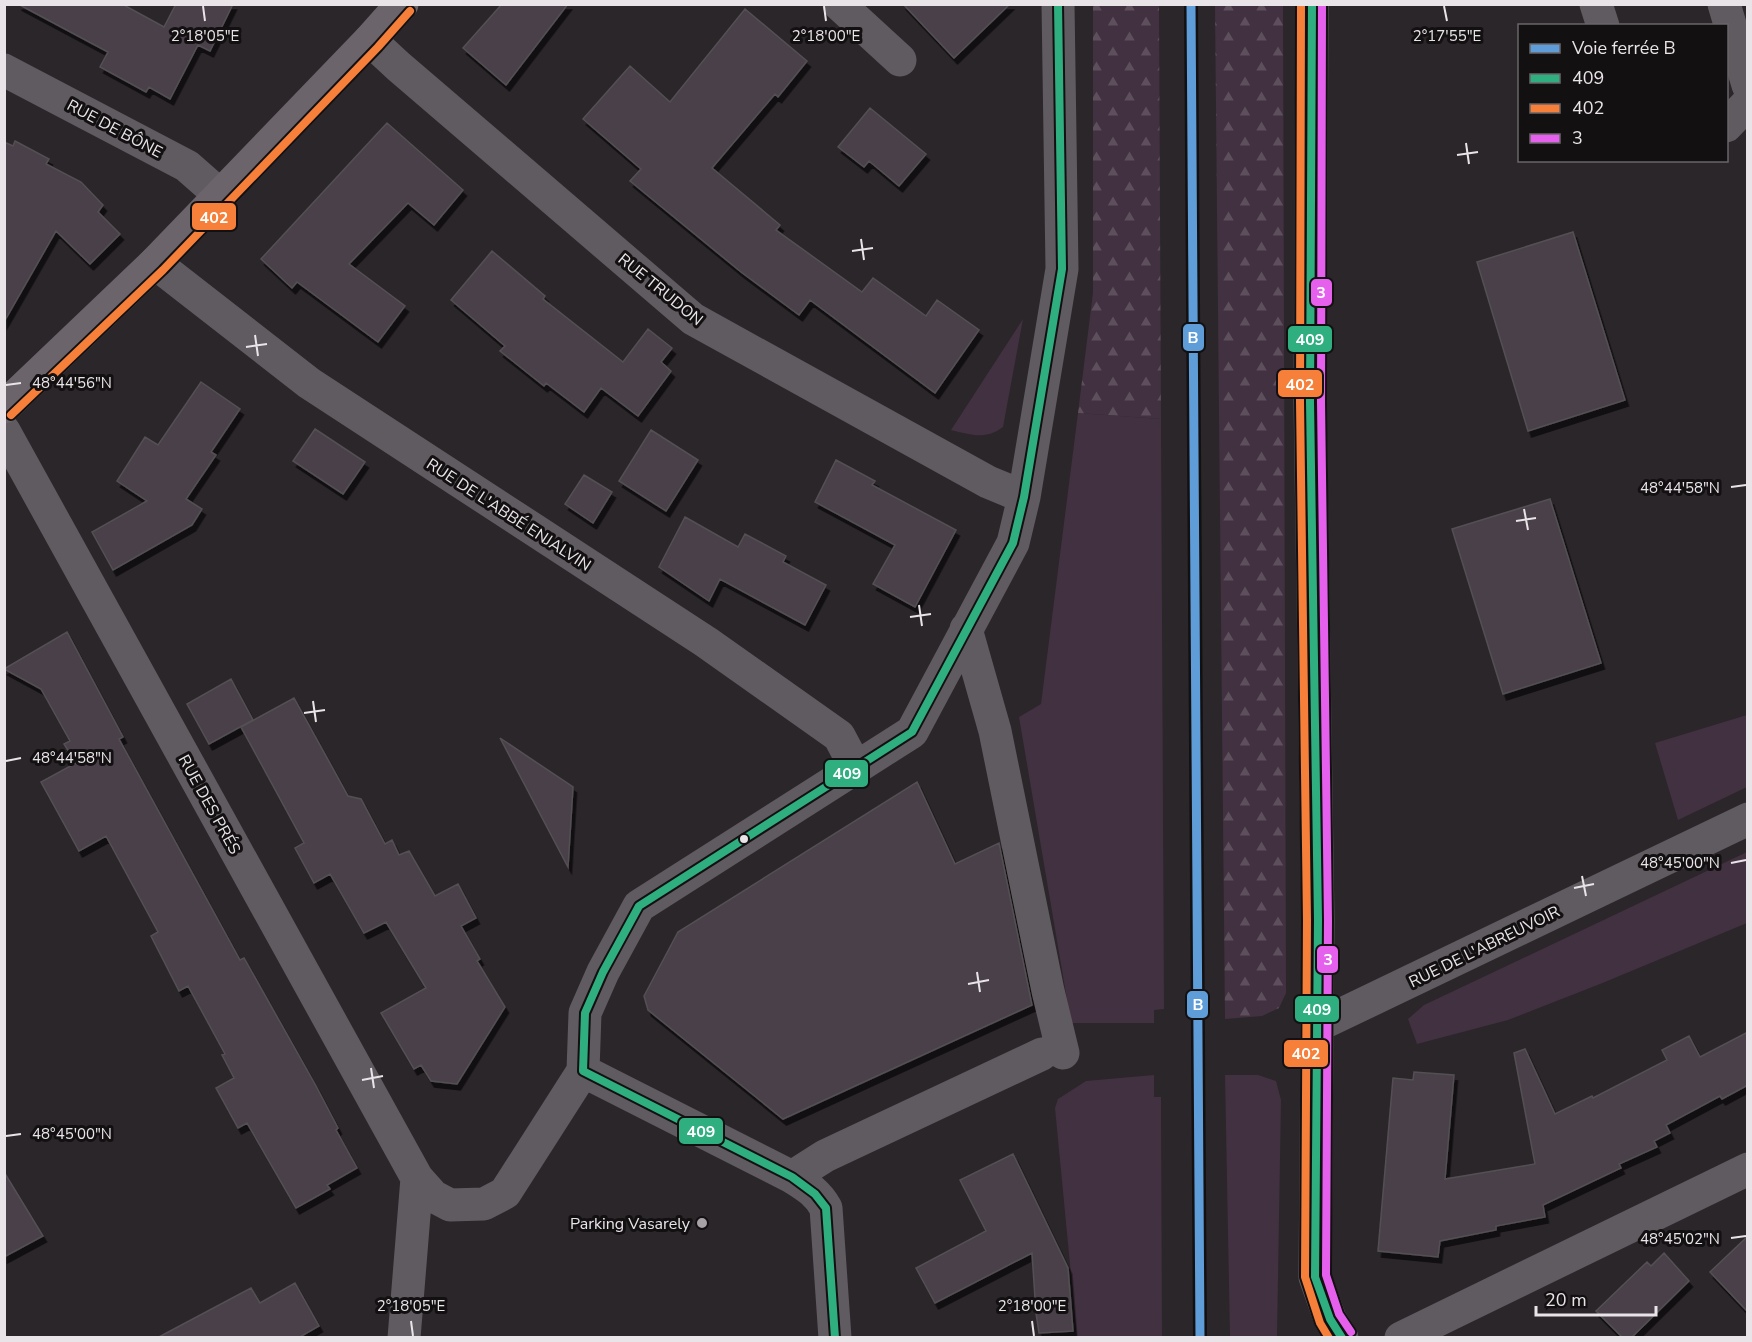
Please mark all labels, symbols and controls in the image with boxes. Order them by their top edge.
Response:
legend [1518,24,1728,162]
text: 2°18'05"E [171,26,239,46]
text: 2°18'00"E [792,26,860,46]
text: 2°17'55"E [1413,26,1481,46]
text: Voie ferrée B [1571,36,1676,60]
text: 409 [1572,66,1604,90]
street label: RUE DE BÔNE [63,94,166,163]
text: 402 [1572,96,1604,120]
text: 3 [1572,126,1583,150]
line badge: 402 [191,202,237,231]
text: 402 [200,207,228,229]
street label: RUE TRUDON [613,249,708,331]
line badge: 3 [1310,278,1333,307]
text: 3 [1316,282,1326,304]
line badge: B [1182,323,1205,352]
line badge: 409 [1287,325,1333,353]
text: B [1187,327,1199,349]
text: 409 [1296,329,1324,351]
line badge: 402 [1277,369,1323,398]
text: 48°44'56"N [32,373,112,393]
text: 402 [1286,374,1314,396]
street label: RUE DE L'ABBÉ ENJALVIN [422,453,595,576]
text: 48°44'58"N [1640,478,1720,498]
text: 48°44'58"N [32,748,112,768]
street label: RUE DES PRÉS [173,751,246,858]
line badge: 409 [824,759,869,788]
text: 409 [833,763,861,785]
unlabelled marker [738,833,750,845]
text: 48°45'00"N [1640,853,1720,873]
street label: RUE DE L'ABREUVOIR [1405,901,1564,993]
line badge: 3 [1316,945,1339,974]
text: 3 [1323,949,1333,971]
line badge: B [1186,990,1209,1019]
text: B [1192,994,1204,1016]
line badge: 409 [1294,995,1340,1023]
text: 409 [1303,999,1331,1021]
line badge: 402 [1283,1039,1329,1068]
text: 402 [1292,1043,1320,1065]
line badge: 409 [678,1117,724,1145]
text: 409 [687,1121,715,1143]
text: 48°45'00"N [32,1124,112,1144]
place label: Parking Vasarely [570,1213,691,1235]
marker: Parking Vasarely [695,1216,709,1230]
text: 48°45'02"N [1640,1229,1720,1249]
scale bar [1536,1279,1656,1317]
text: 20 m [1545,1288,1587,1312]
text: 2°18'05"E [377,1296,445,1316]
text: 2°18'00"E [998,1296,1066,1316]

